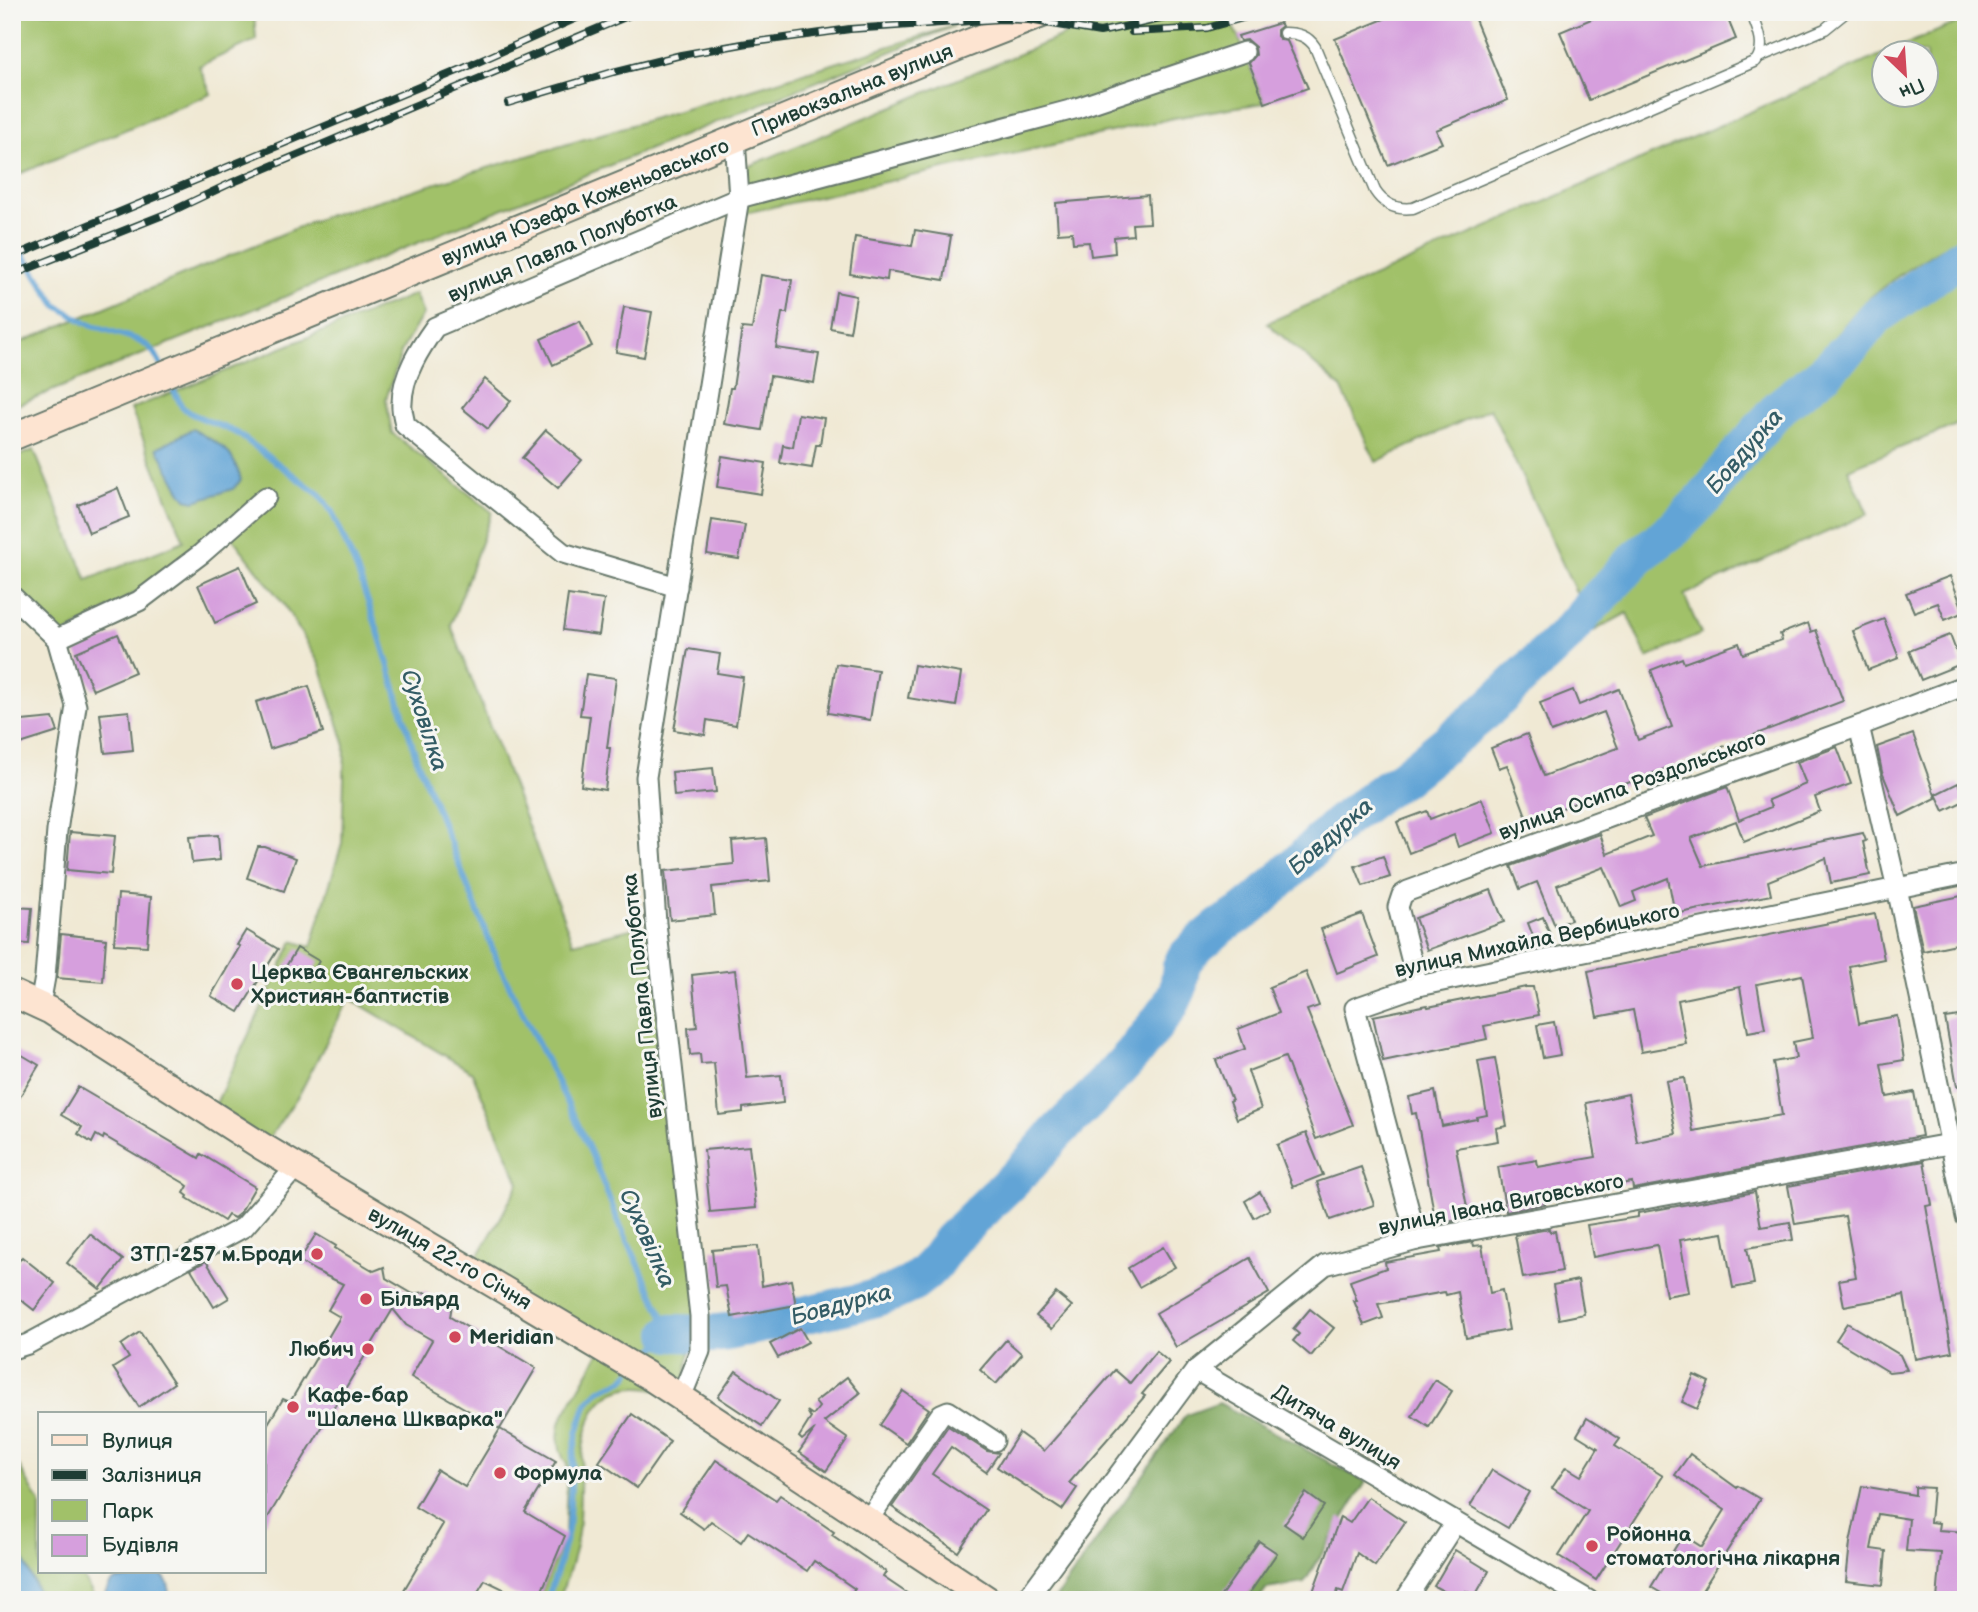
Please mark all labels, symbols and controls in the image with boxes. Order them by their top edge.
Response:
north arrow [1870,38,1940,108]
street label: Привокзальна вулиця [748,39,957,142]
text: Пн [1895,72,1928,104]
street label: вулиця Юзефа Коженьовського [438,133,733,272]
street label: вулиця Павла Полуботка [444,189,681,308]
water label: Бовдурка [1700,403,1789,500]
water label: Суховілка [394,666,454,775]
street label: вулиця Осипа Роздольського [1495,725,1769,846]
water label: Бовдурка [1282,792,1379,881]
street label: вулиця Павла Полуботка [617,872,668,1120]
street label: вулиця Михайла Вербицького [1393,898,1682,983]
place label: Церква Євангельских Християн-баптистів [250,960,469,1009]
marker: Церква Євангельских Християн-баптистів [229,976,245,992]
street label: вулиця Івана Виговського [1376,1168,1626,1241]
water label: Суховілка [613,1185,681,1292]
street label: вулиця 22-го Січня [364,1201,536,1315]
place label: ЗТП-257 м.Броди [130,1242,303,1267]
marker: ЗТП-257 м.Броди [309,1246,325,1262]
water label: Бовдурка [788,1278,895,1332]
place label: Більярд [380,1287,460,1312]
marker: Більярд [358,1291,374,1307]
place label: Meridian [469,1325,554,1350]
marker: Meridian [447,1329,463,1345]
place label: Любич [288,1337,354,1362]
marker: Любич [360,1341,376,1357]
street label: Дитяча вулиця [1268,1379,1405,1476]
place label: Кафе-бар "Шалена Шкварка" [307,1383,503,1432]
marker: Кафе-бар "Шалена Шкварка" [285,1399,301,1415]
legend [38,1412,266,1574]
text: Вулиця [102,1429,173,1454]
place label: Формула [514,1461,603,1486]
text: Залізниця [102,1463,202,1488]
marker: Формула [492,1465,508,1481]
text: Парк [102,1499,153,1524]
place label: Ройонна стоматологічна лікарня [1606,1522,1840,1571]
text: Будівля [102,1533,179,1558]
marker: Ройонна стоматологічна лікарня [1584,1538,1600,1554]

